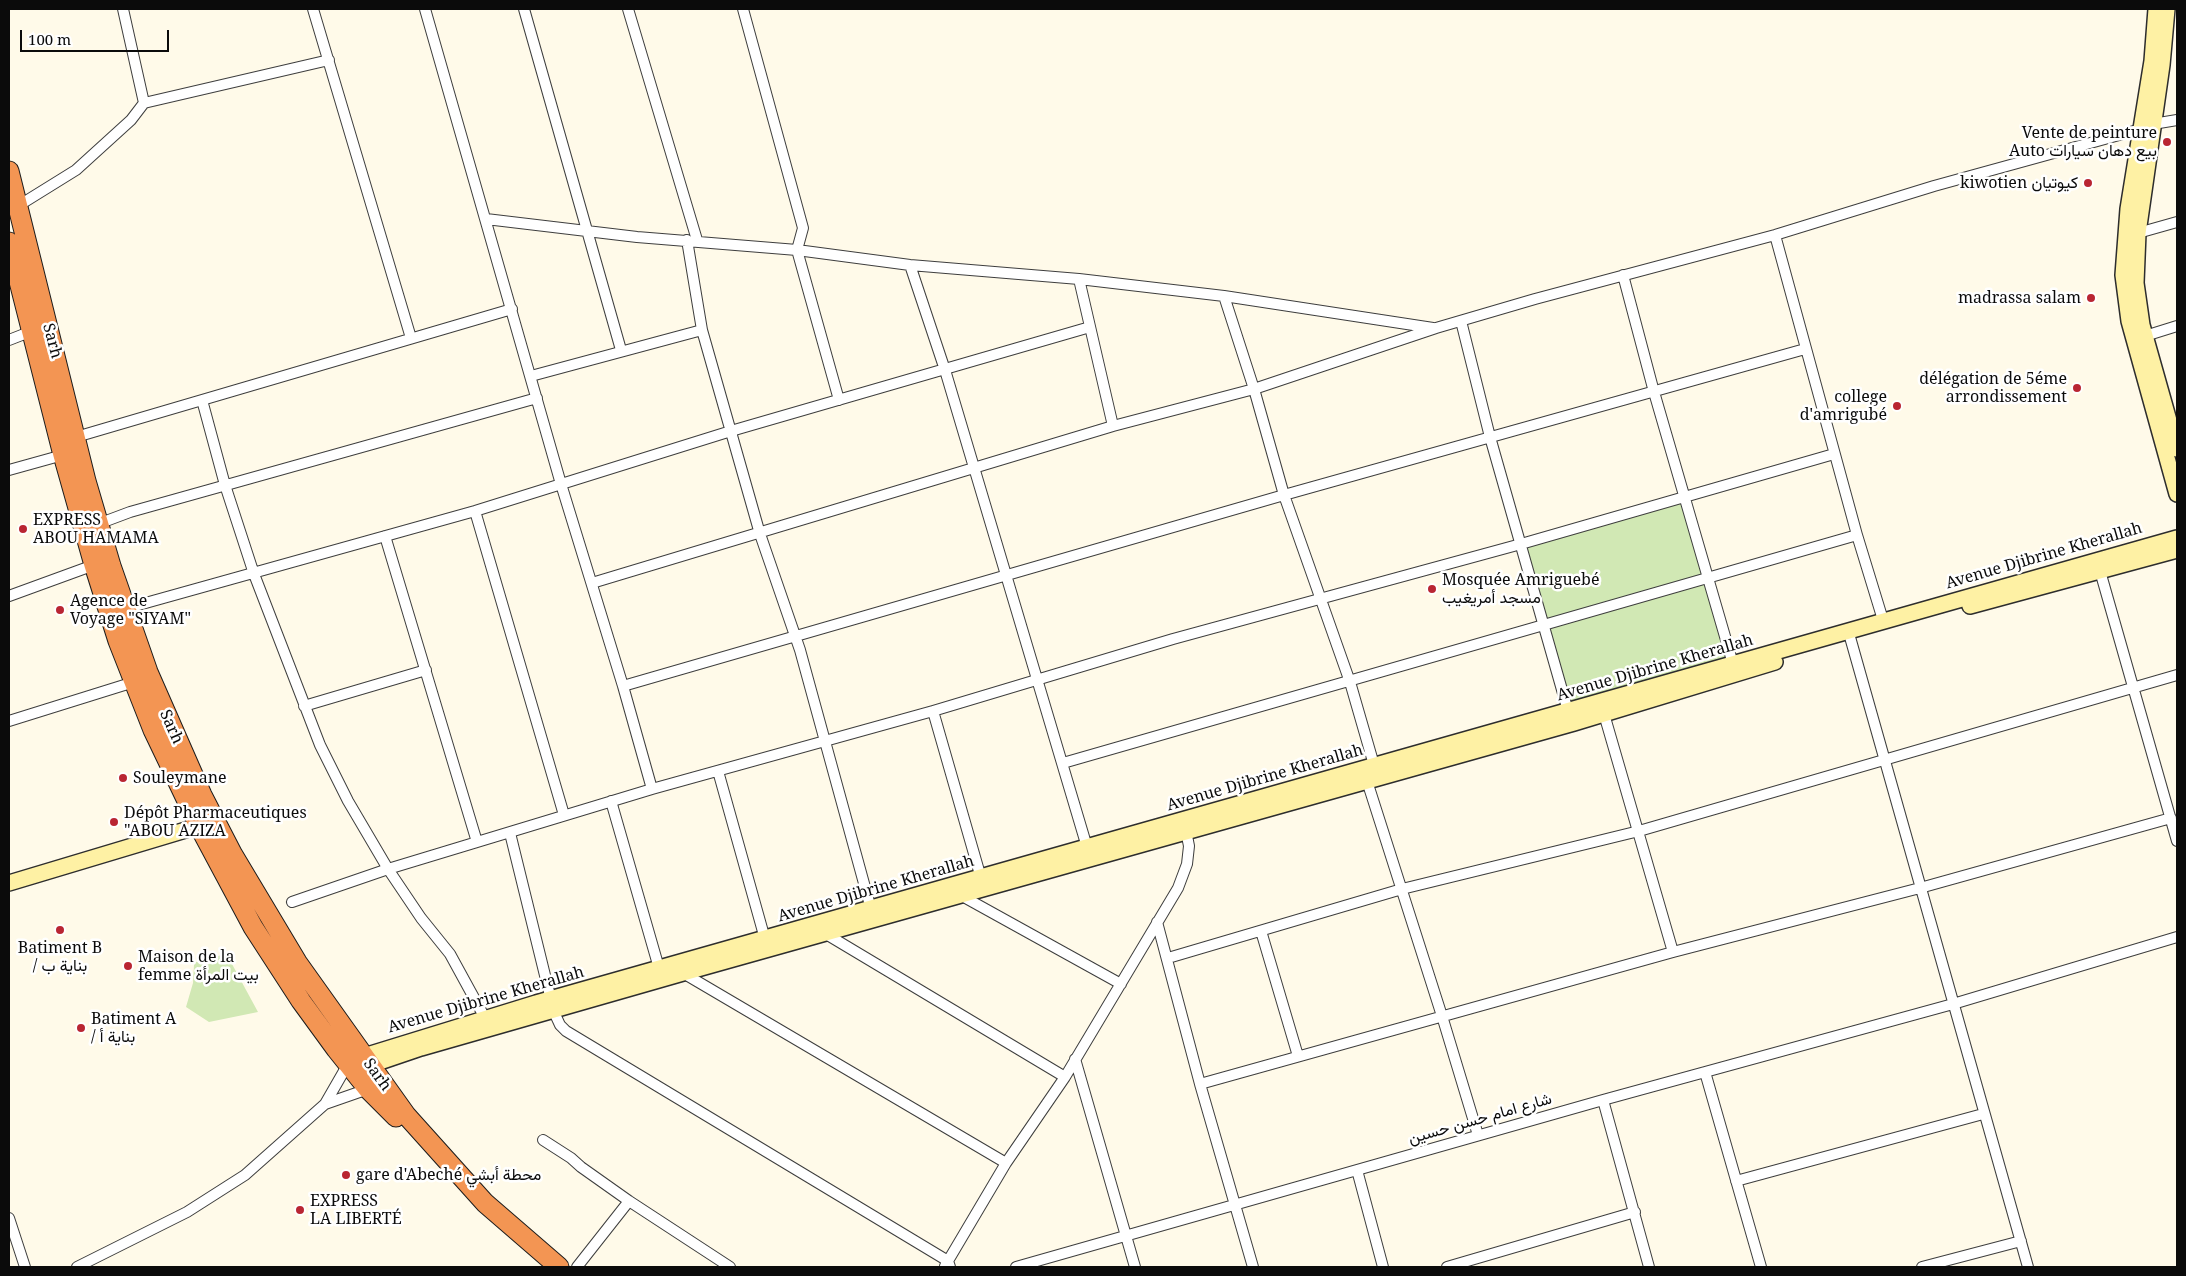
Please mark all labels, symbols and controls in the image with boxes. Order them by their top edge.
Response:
scale bar [22,20,171,52]
text: 100 m [28,29,71,49]
place label: Vente de peinture Auto بيع دهان سيارات [2009,123,2157,161]
marker: Vente de peinture Auto بيع دهان سيارات [2161,136,2173,148]
place label: kiwotien كيوتيان [1960,173,2078,193]
marker: kiwotien كيوتيان [2082,177,2094,189]
place label: madrassa salam [1958,288,2081,308]
marker: madrassa salam [2085,292,2097,304]
street label: Sarh [38,321,66,361]
place label: délégation de 5éme arrondissement [1919,369,2067,407]
marker: délégation de 5éme arrondissement [2071,382,2083,394]
place label: college d'amrigubé [1800,387,1887,425]
marker: college d'amrigubé [1891,400,1903,412]
place label: EXPRESS ABOU HAMAMA [33,510,159,548]
street label: Avenue Djibrine Kherallah [1943,519,2145,593]
marker: EXPRESS ABOU HAMAMA [17,523,29,535]
place label: Mosquée Amriguebé مسجد أمريغيب [1442,570,1599,608]
marker: Mosquée Amriguebé مسجد أمريغيب [1426,583,1438,595]
place label: Agence de Voyage "SIYAM" [70,591,191,629]
marker: Agence de Voyage "SIYAM" [54,604,66,616]
street label: Avenue Djibrine Kherallah [1554,631,1756,705]
street label: Sarh [155,707,187,747]
street label: Avenue Djibrine Kherallah [1164,741,1366,815]
place label: Souleymane [133,768,227,788]
marker: Souleymane [117,772,129,784]
place label: Dépôt Pharmaceutiques "ABOU AZIZA [124,803,307,841]
marker: Dépôt Pharmaceutiques "ABOU AZIZA [108,816,120,828]
street label: Avenue Djibrine Kherallah [775,852,977,926]
marker: Batiment B / بناية ب [54,924,66,936]
place label: Batiment B / بناية ب [18,938,102,976]
place label: Maison de la femme بيت المرأة [138,947,259,985]
marker: Maison de la femme بيت المرأة [122,960,134,972]
street label: Avenue Djibrine Kherallah [385,963,587,1037]
place label: Batiment A / بناية أ [91,1009,176,1047]
marker: Batiment A / بناية أ [75,1022,87,1034]
street label: Sarh [359,1055,395,1095]
street label: شارع امام حسن حسين [1406,1089,1554,1149]
place label: gare d'Abeché محطة أبشي [356,1165,541,1185]
marker: gare d'Abeché محطة أبشي [340,1169,352,1181]
place label: EXPRESS LA LIBERTÉ [310,1191,402,1229]
marker: EXPRESS LA LIBERTÉ [294,1204,306,1216]

